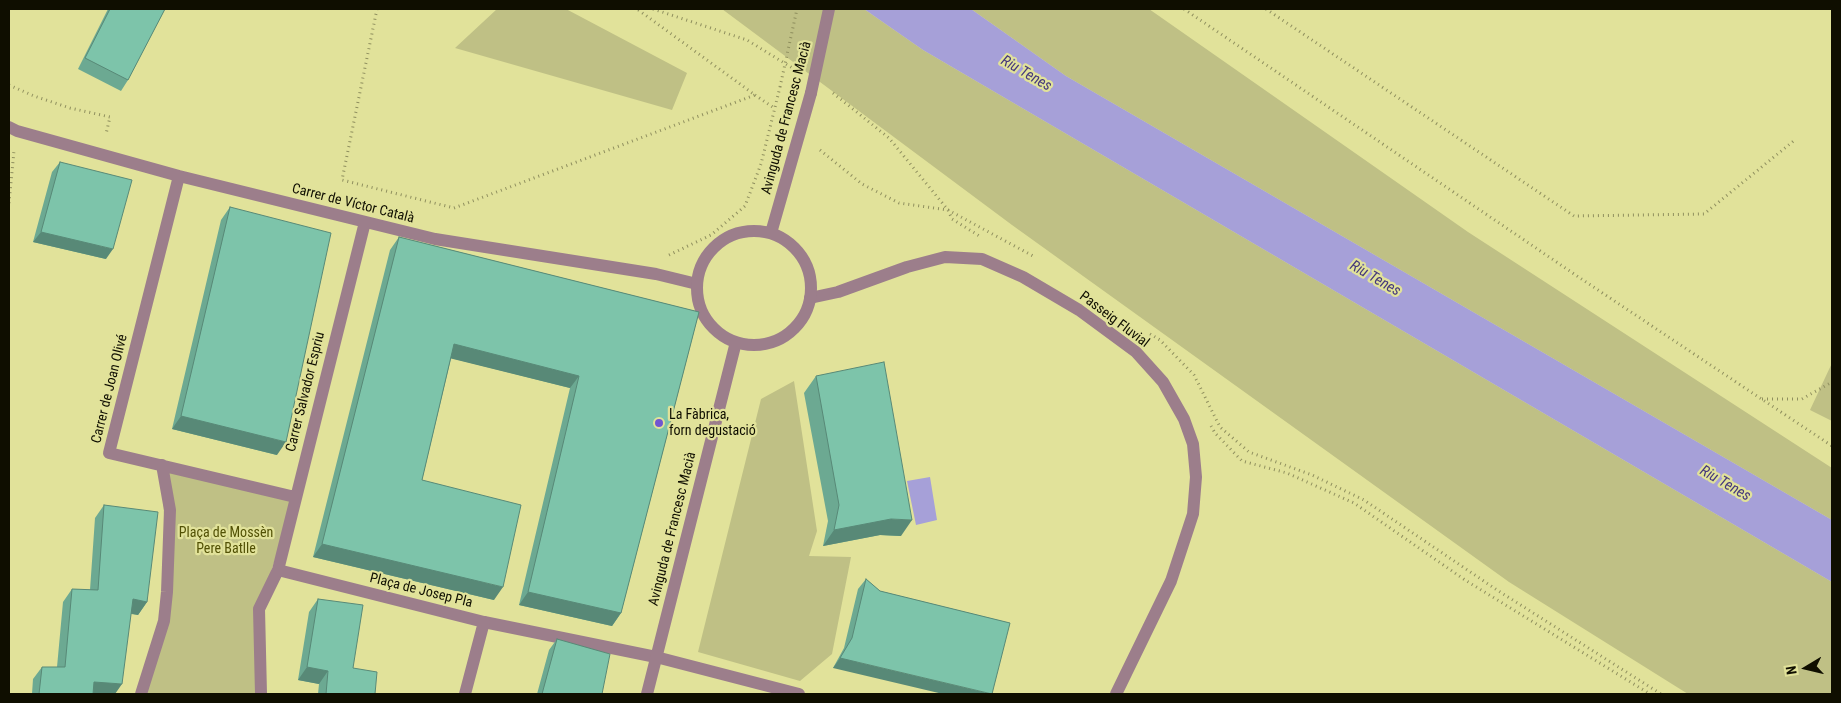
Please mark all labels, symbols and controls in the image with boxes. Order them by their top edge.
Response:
street label: Avinguda de Francesc Macià [758,40,816,196]
water label: Riu Tenes [997,52,1055,96]
street label: Carrer de Víctor Català [290,181,416,227]
water label: Riu Tenes [1346,257,1404,301]
street label: Passeig Fluvial [1076,288,1152,352]
street label: Carrer Salvador Espriu [283,330,329,454]
street label: Carrer de Joan Olivé [88,333,132,445]
place label: La Fàbrica, forn degustació [669,407,756,440]
marker: La Fàbrica, forn degustació [653,417,665,429]
street label: Avinguda de Francesc Macià [646,450,700,608]
water label: Riu Tenes [1696,462,1754,506]
park label: Plaça de Mossèn Pere Batlle [179,525,273,558]
street label: Plaça de Josep Pla [368,570,474,612]
north arrow [1781,643,1831,693]
text: N [1783,665,1800,676]

